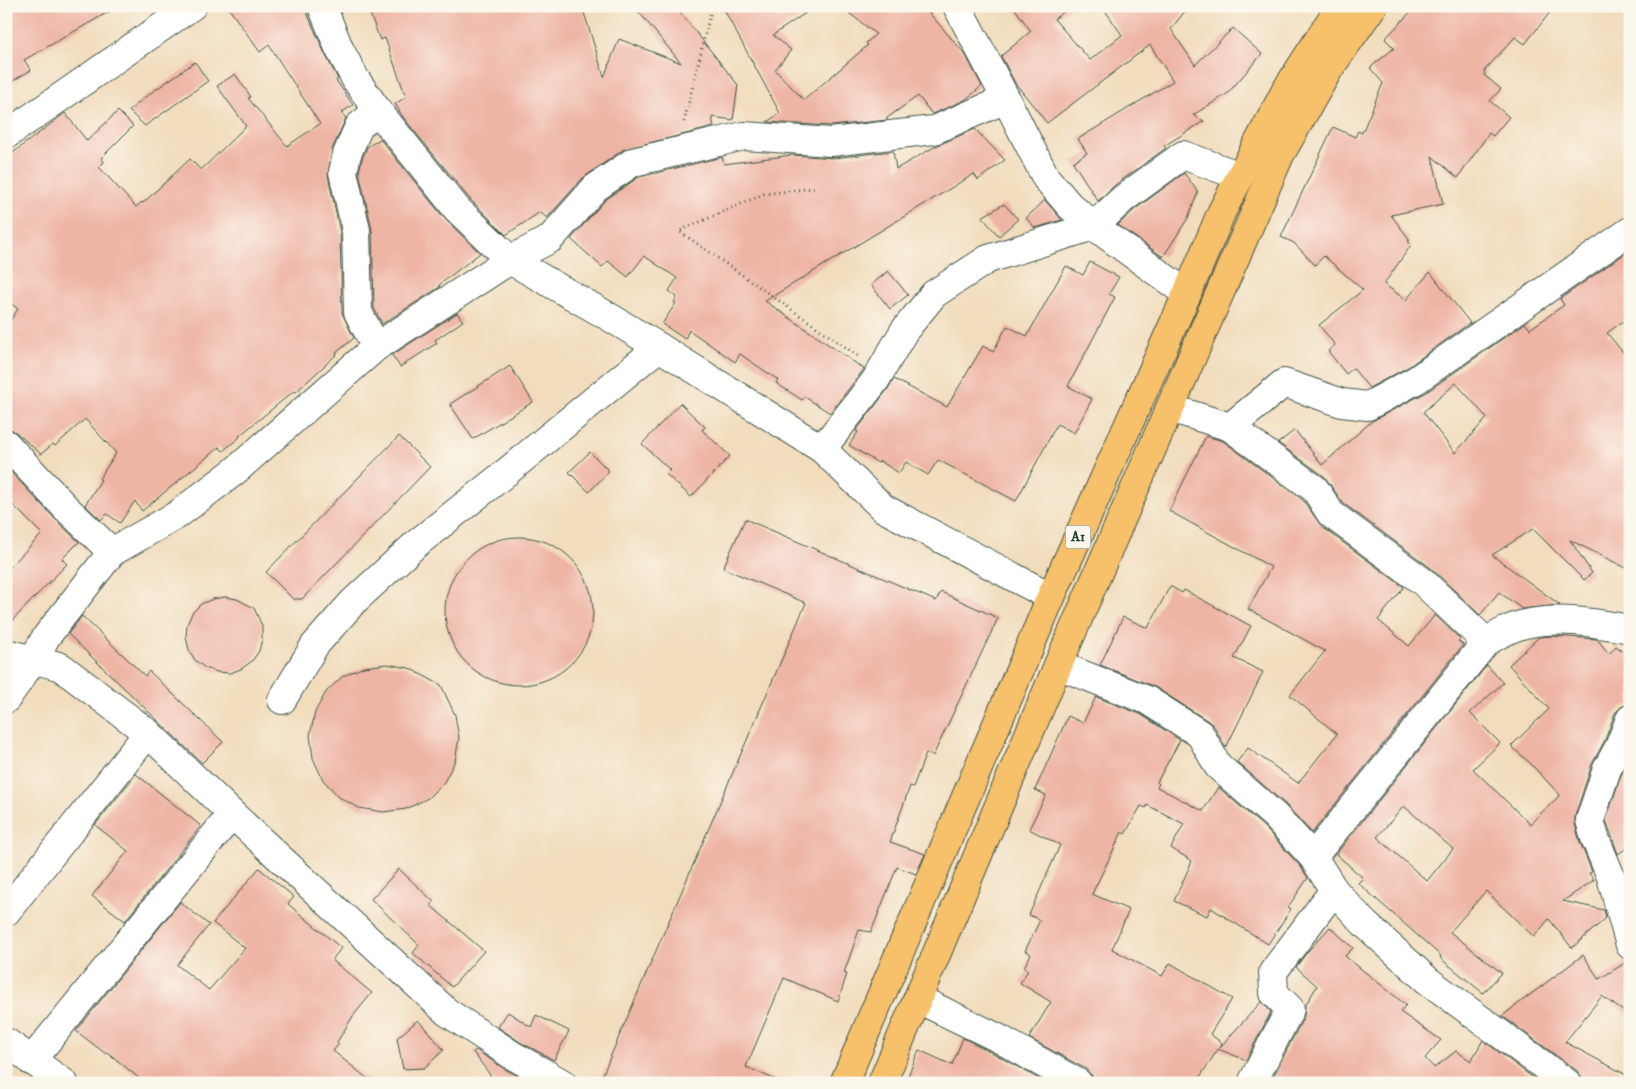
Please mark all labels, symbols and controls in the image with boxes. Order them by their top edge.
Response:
road number: A1 [1066,526,1090,548]

